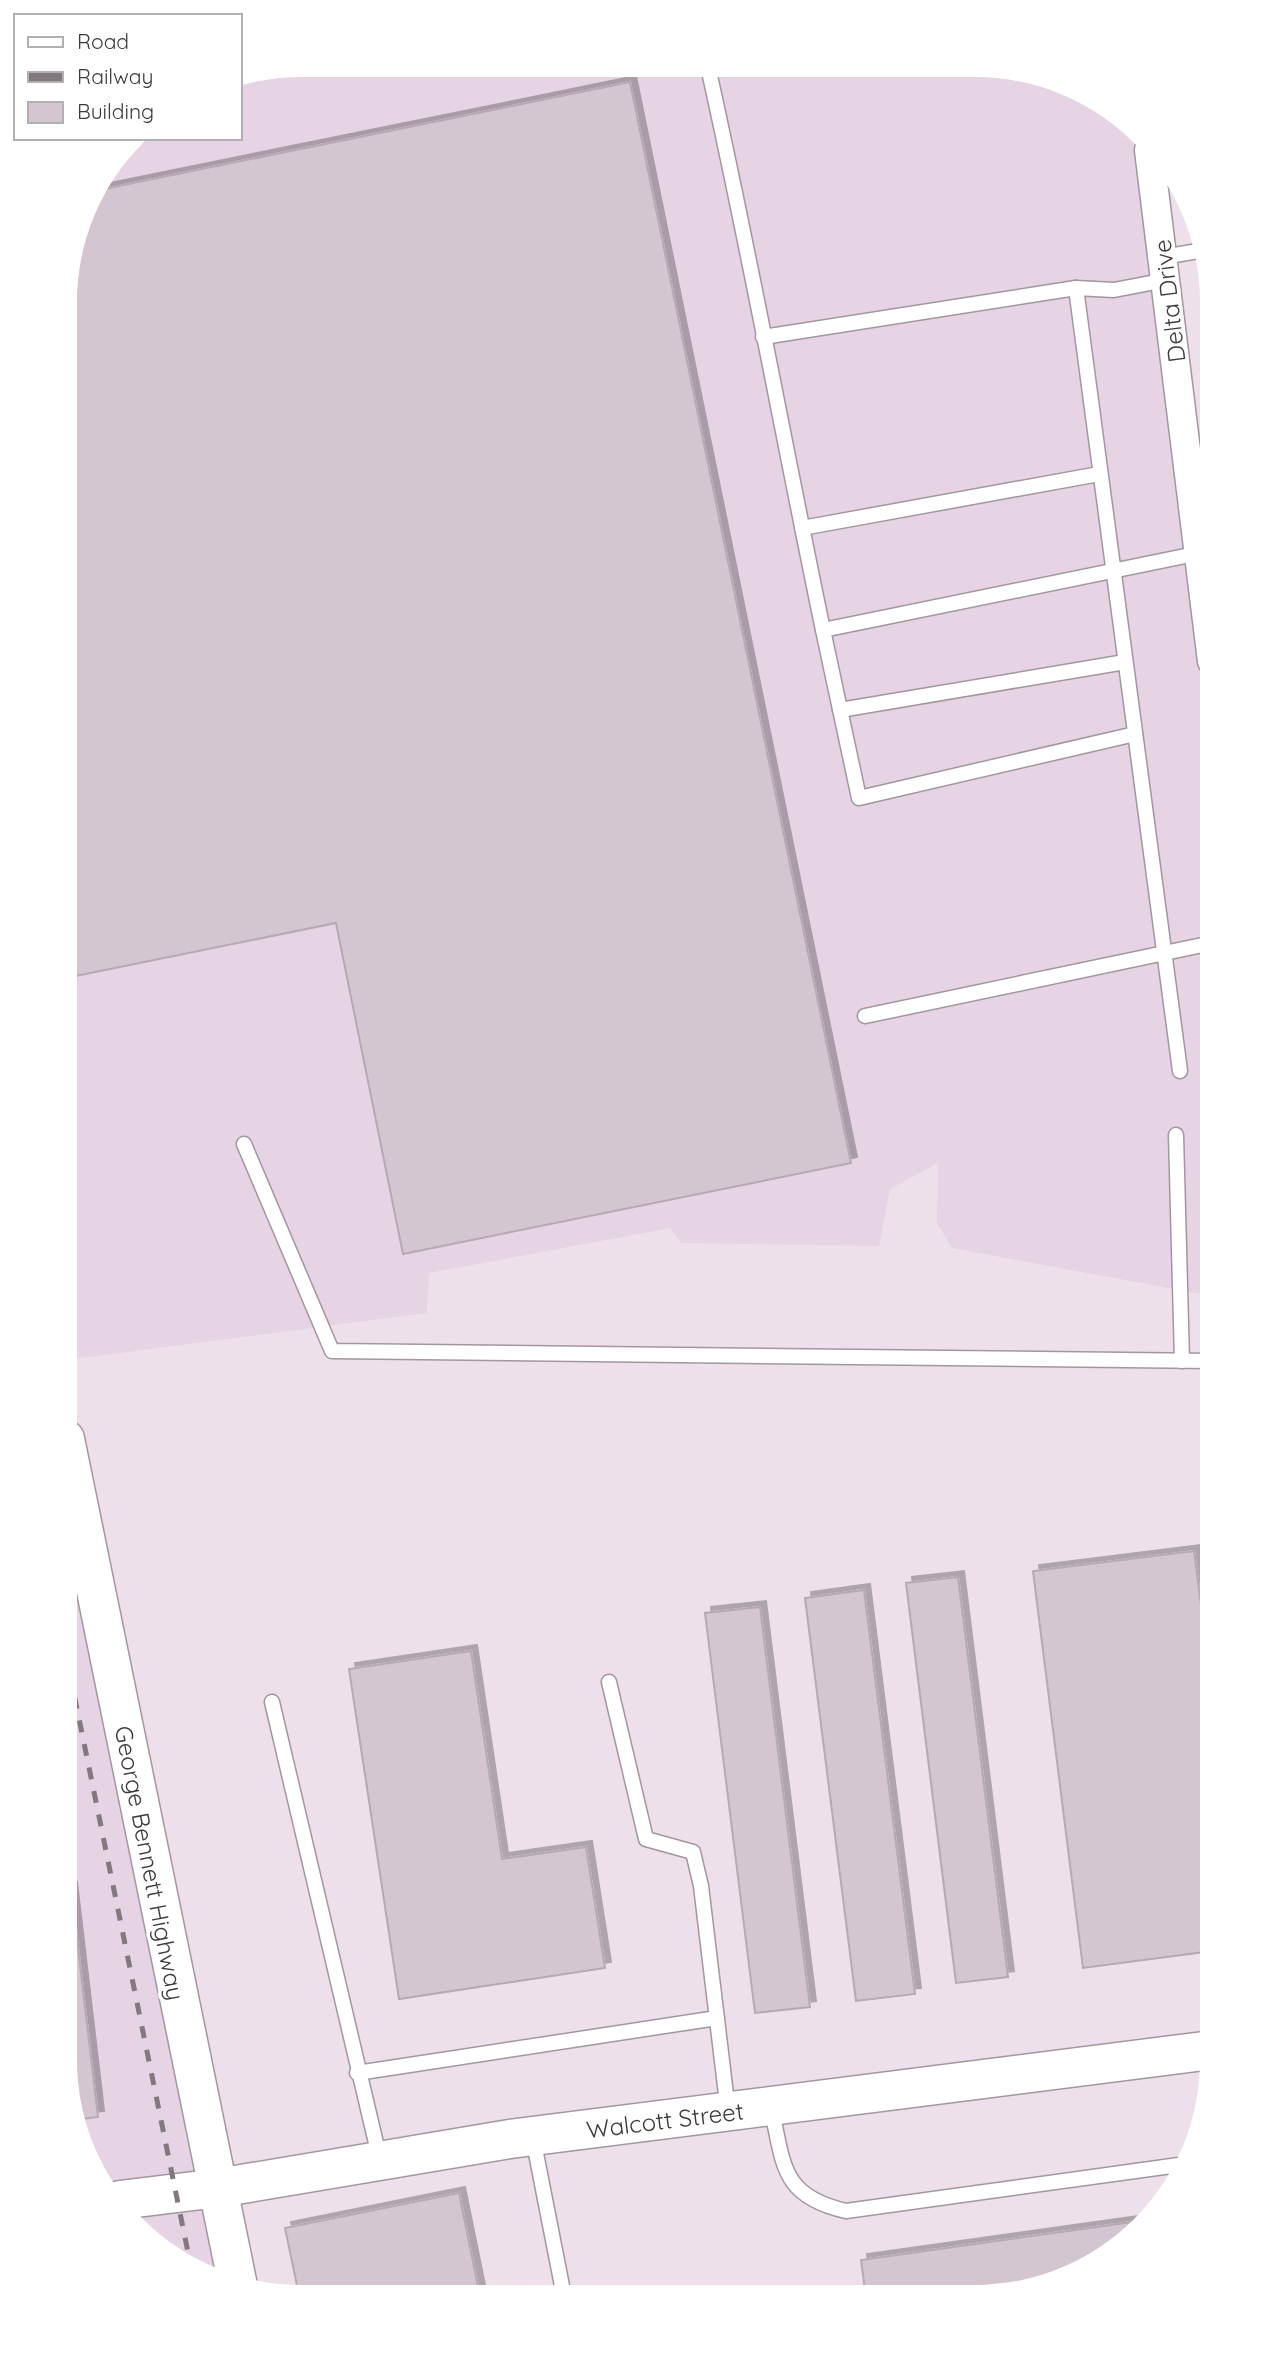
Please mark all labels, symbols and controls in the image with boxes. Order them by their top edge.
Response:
legend [14,14,242,140]
text: Road [77,28,129,54]
text: Railway [77,63,153,89]
text: Building [77,98,154,124]
street label: Delta Drive [1147,238,1191,364]
street label: George Bennett Highway [109,1723,191,2003]
street label: Walcott Street [585,2095,745,2145]

